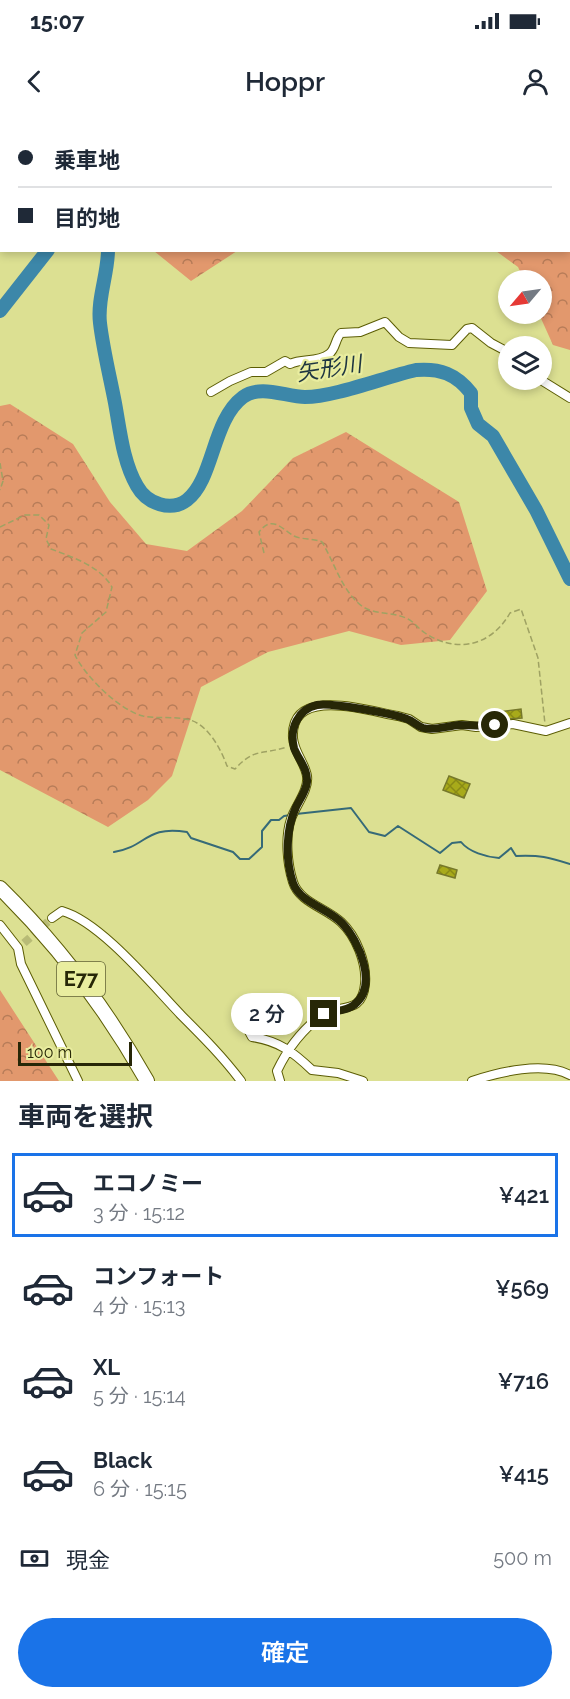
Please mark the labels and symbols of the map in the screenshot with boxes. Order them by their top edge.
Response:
north arrow [498,270,552,324]
water label: 矢形川 [294,350,366,386]
route start [481,711,508,738]
road number: E77 [57,962,105,996]
callout: 2 分 [231,993,303,1035]
route end [310,1000,337,1027]
scale bar [18,1039,132,1067]

